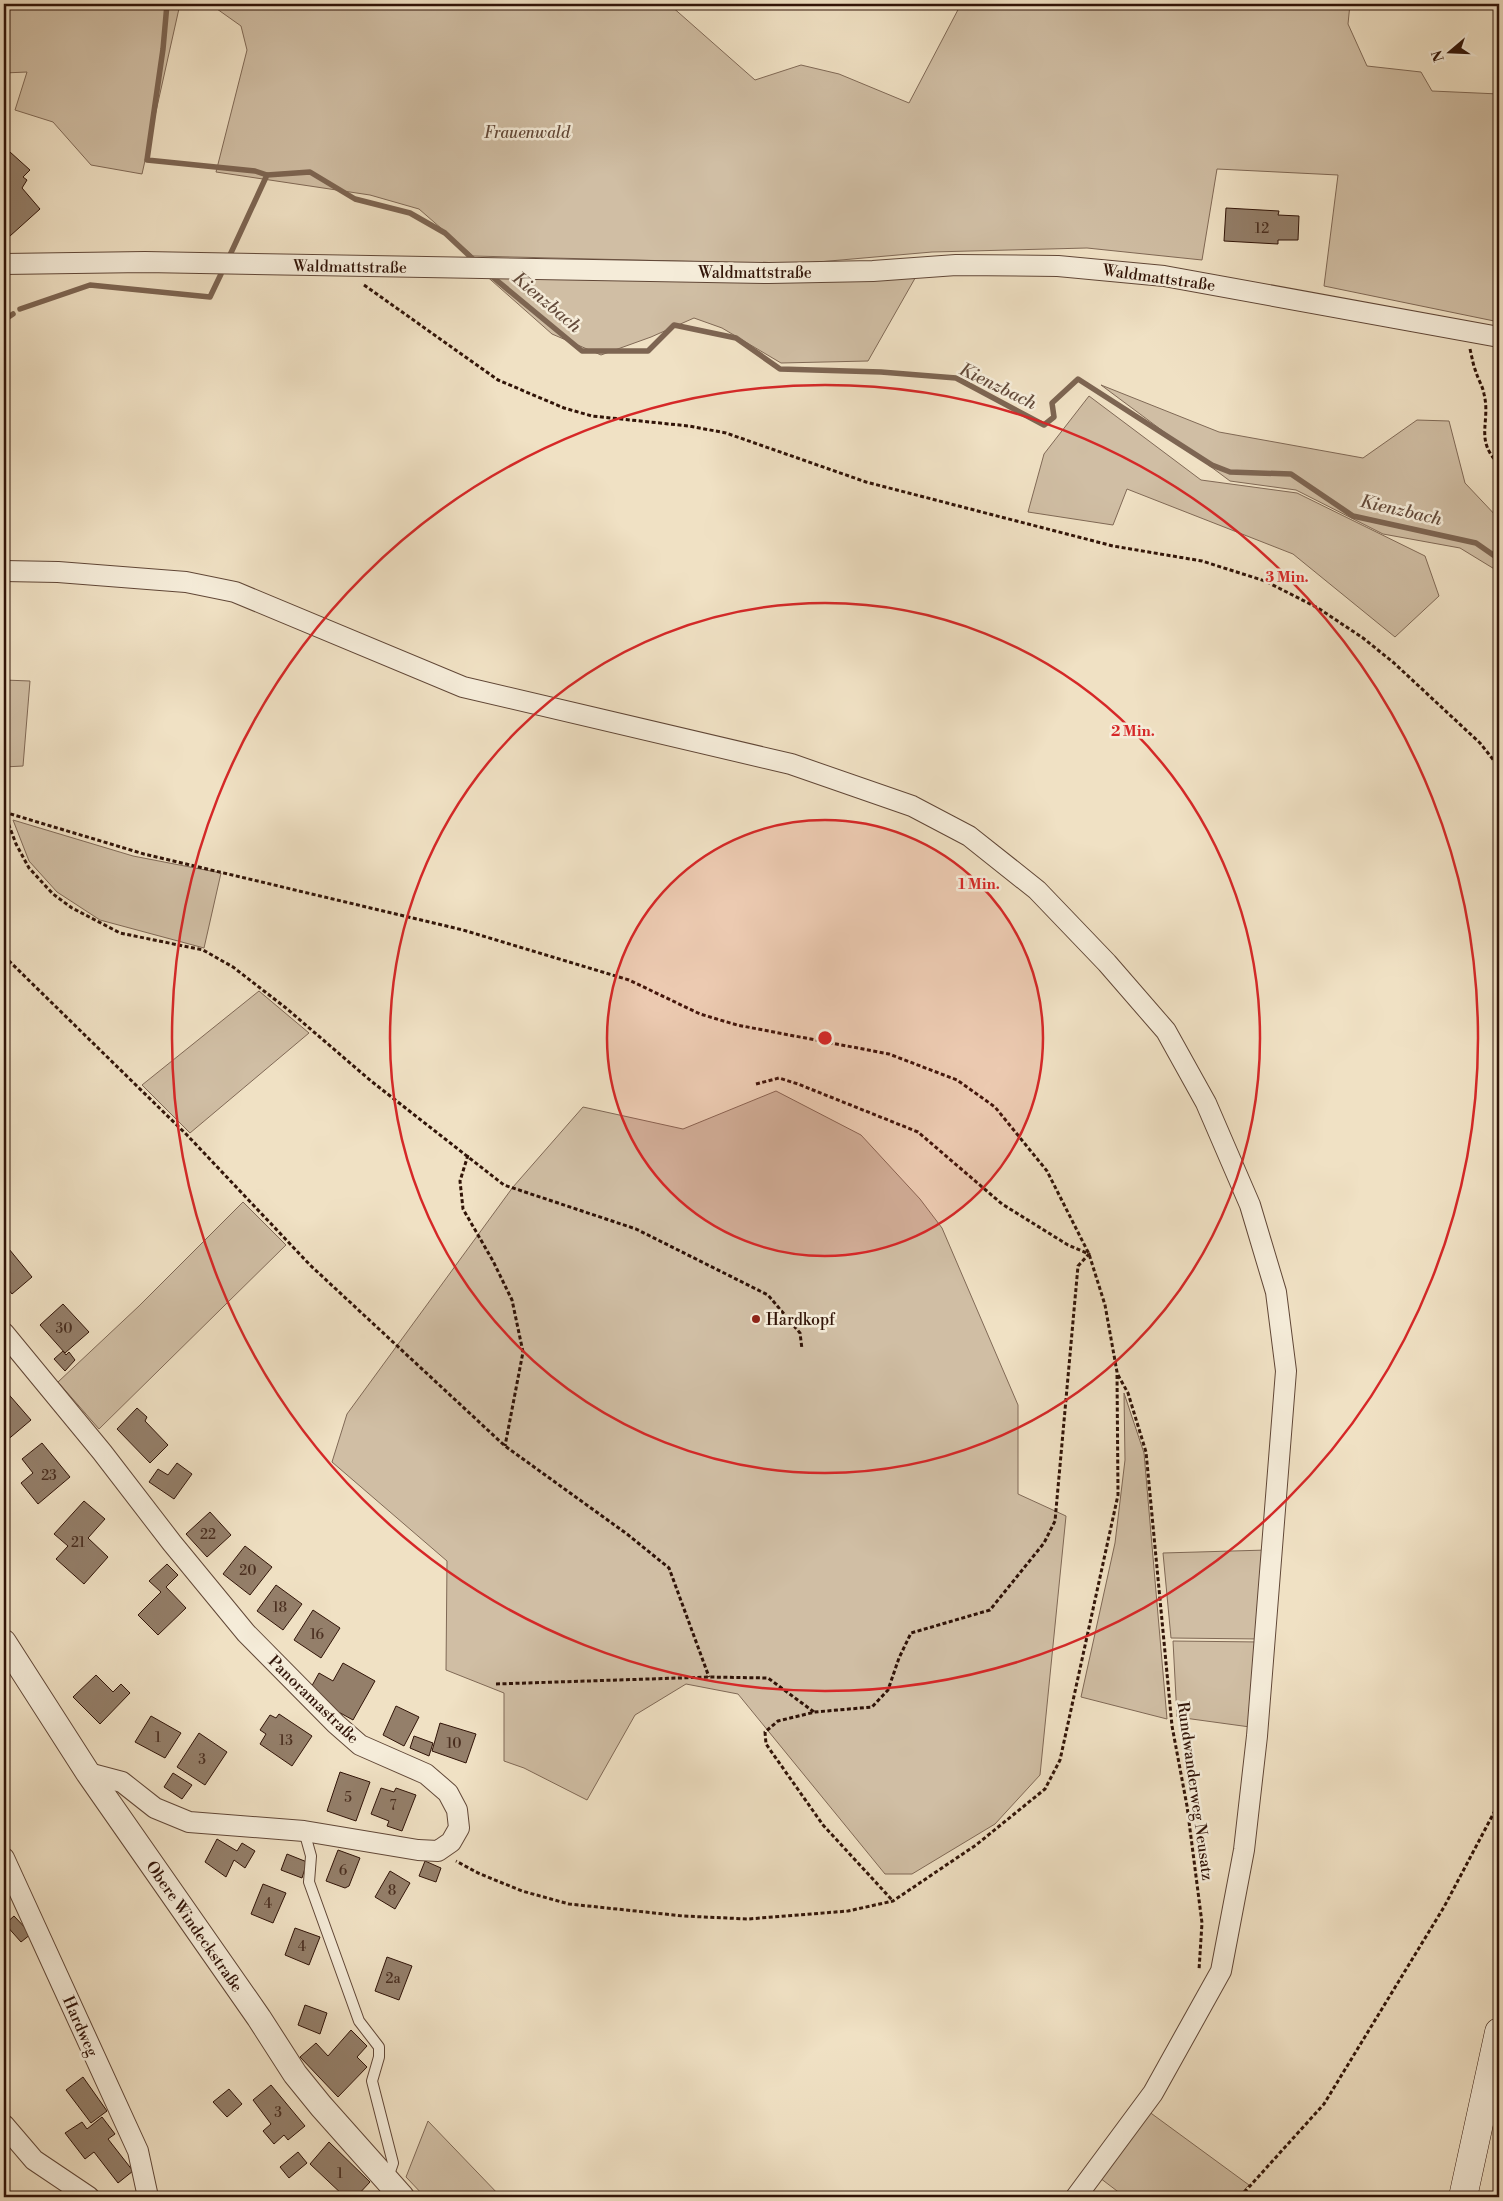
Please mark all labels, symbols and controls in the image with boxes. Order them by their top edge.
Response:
north arrow [1426,28,1476,78]
text: N [1428,48,1449,64]
park label: Frauenwald [484,123,571,143]
house number: 12 [1255,220,1269,238]
street label: Waldmattstraße [292,256,407,278]
street label: Waldmattstraße [1100,260,1217,296]
street label: Waldmattstraße [697,263,812,283]
water label: Kienzbach [507,267,587,339]
water label: Kienzbach [955,358,1041,415]
water label: Kienzbach [1358,490,1445,531]
text: 3 Min. [1265,568,1309,587]
text: 2 Min. [1111,722,1155,741]
text: 1 Min. [958,875,1000,894]
centre of rings [816,1029,834,1047]
place label: Hardkopf [766,1310,836,1330]
marker: Hardkopf [750,1313,762,1325]
house number: 30 [55,1320,73,1338]
house number: 23 [41,1467,57,1485]
house number: 22 [200,1526,216,1544]
house number: 21 [71,1534,85,1552]
house number: 20 [239,1562,257,1580]
house number: 18 [273,1599,287,1617]
house number: 16 [310,1626,325,1644]
street label: Panoramastraße [264,1651,363,1748]
street label: Rundwanderweg Neusatz [1173,1700,1217,1882]
house number: 1 [155,1729,161,1747]
house number: 13 [279,1732,293,1750]
house number: 10 [447,1735,461,1753]
house number: 3 [198,1751,206,1769]
house number: 5 [344,1789,352,1807]
house number: 7 [389,1797,397,1815]
street label: Obere Windeckstraße [141,1857,247,1996]
house number: 6 [339,1862,348,1880]
house number: 8 [388,1882,396,1900]
house number: 4 [264,1895,272,1913]
house number: 4 [298,1938,306,1956]
house number: 2a [385,1970,401,1988]
street label: Hardweg [58,1993,103,2060]
house number: 3 [274,2104,282,2122]
house number: 1 [337,2165,343,2183]

